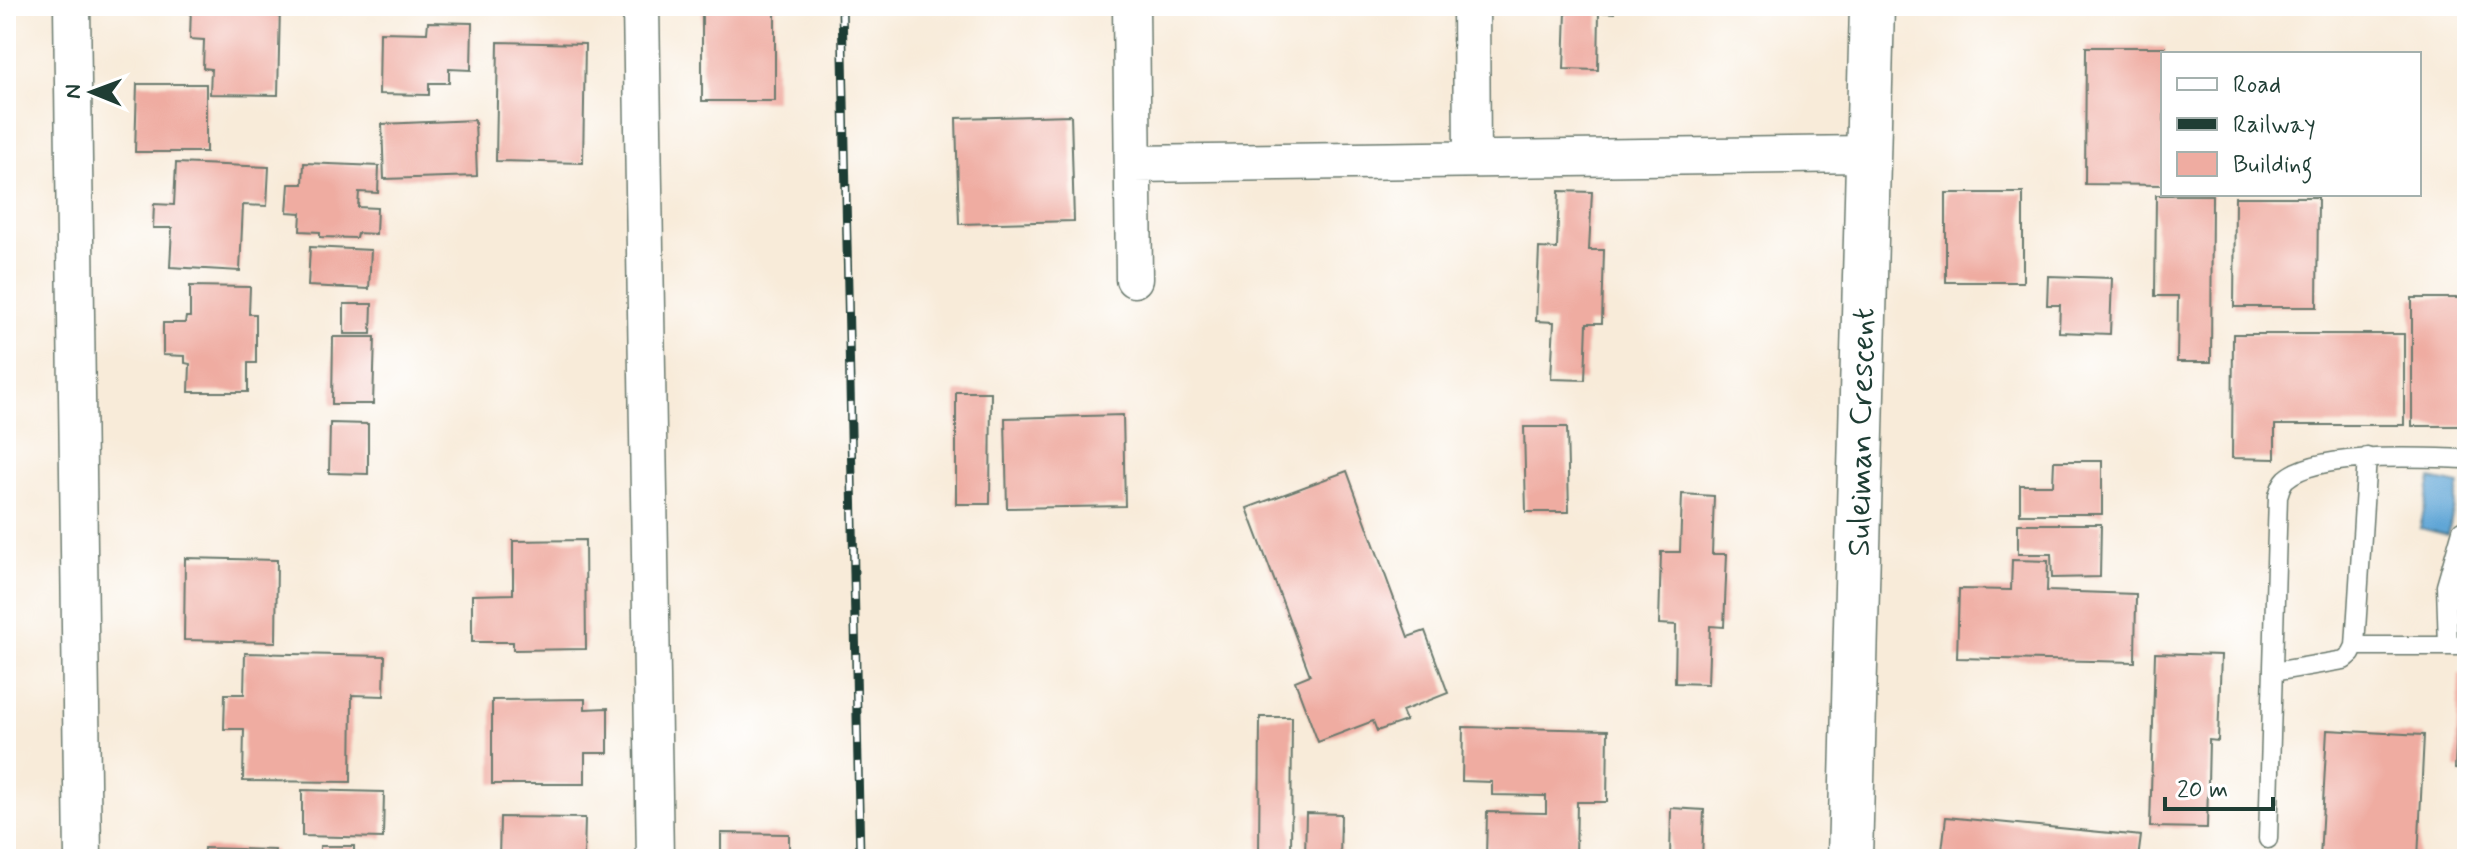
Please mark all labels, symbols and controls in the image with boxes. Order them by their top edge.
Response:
north arrow [52,52,132,132]
legend [2161,52,2421,196]
text: Road [2233,70,2281,101]
text: N [60,84,88,99]
text: Railway [2233,110,2316,141]
text: Building [2233,150,2313,184]
street label: Suleiman Crescent [1839,307,1885,557]
scale bar [2165,761,2273,811]
text: 20 m [2177,775,2228,806]

